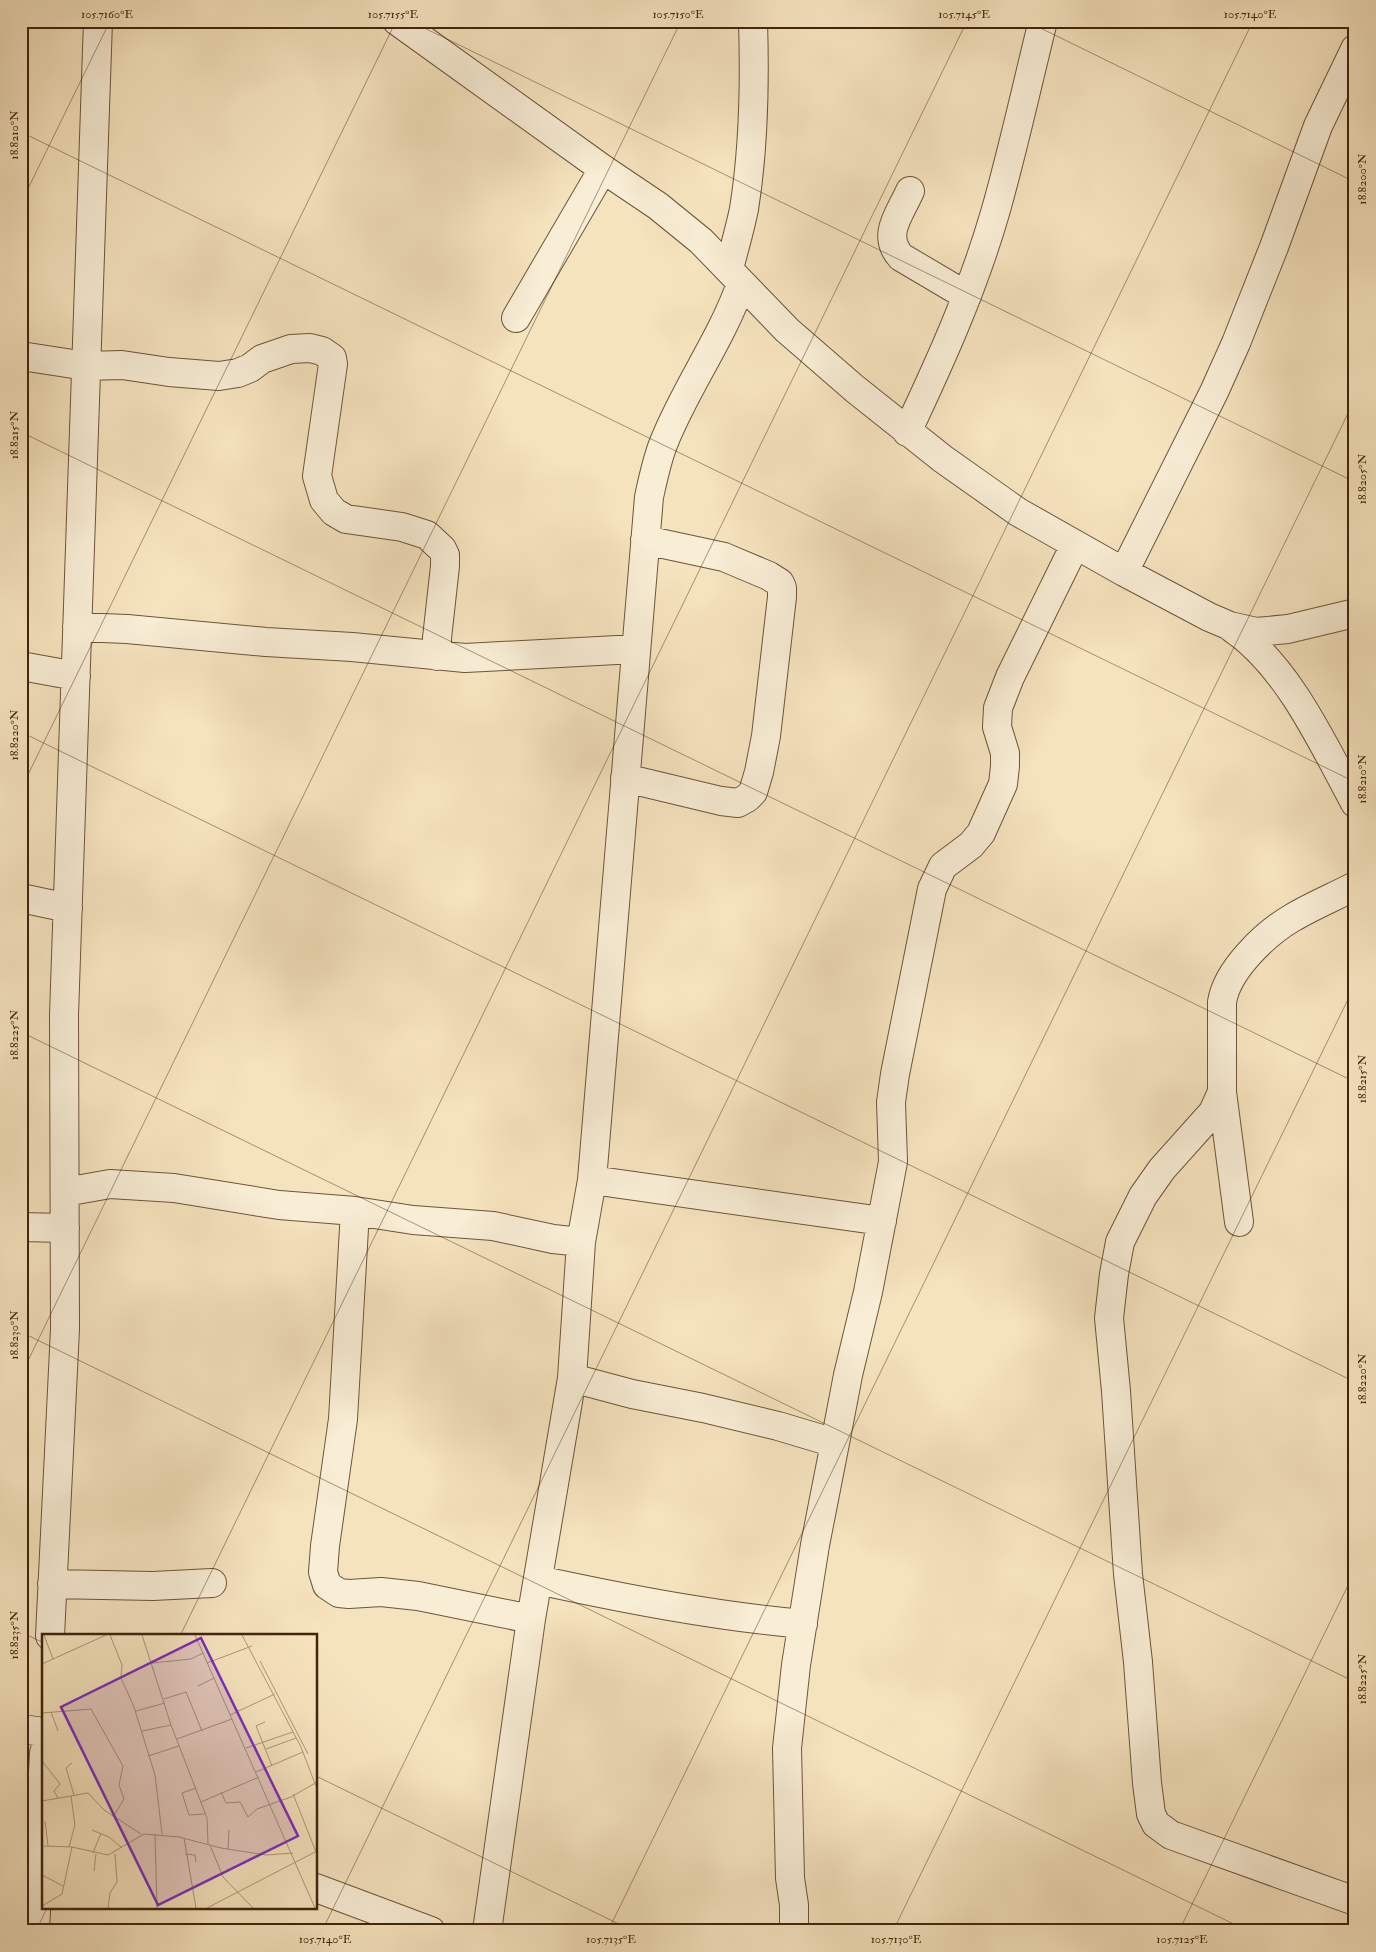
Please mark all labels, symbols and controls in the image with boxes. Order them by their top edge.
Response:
text: 105.7160°E [81,7,133,22]
text: 105.7155°E [368,7,419,22]
text: 105.7150°E [652,7,704,22]
text: 105.7145°E [938,7,990,22]
text: 105.7140°E [1224,7,1277,22]
text: 18.8210°N [7,110,22,160]
text: 18.8200°N [1355,153,1370,205]
text: 18.8215°N [7,411,22,459]
text: 18.8205°N [1355,454,1370,504]
text: 18.8220°N [7,709,22,761]
text: 18.8210°N [1355,754,1370,804]
text: 18.8225°N [7,1010,22,1060]
text: 18.8215°N [1355,1055,1370,1103]
text: 18.8230°N [7,1310,22,1360]
text: 18.8220°N [1355,1353,1370,1405]
text: 18.8235°N [7,1610,22,1659]
inset map [42,1634,318,1910]
text: 18.8225°N [1355,1654,1370,1704]
text: 105.7140°E [299,1932,352,1947]
text: 105.7135°E [586,1932,636,1947]
text: 105.7130°E [871,1932,922,1947]
text: 105.7125°E [1156,1932,1208,1947]

